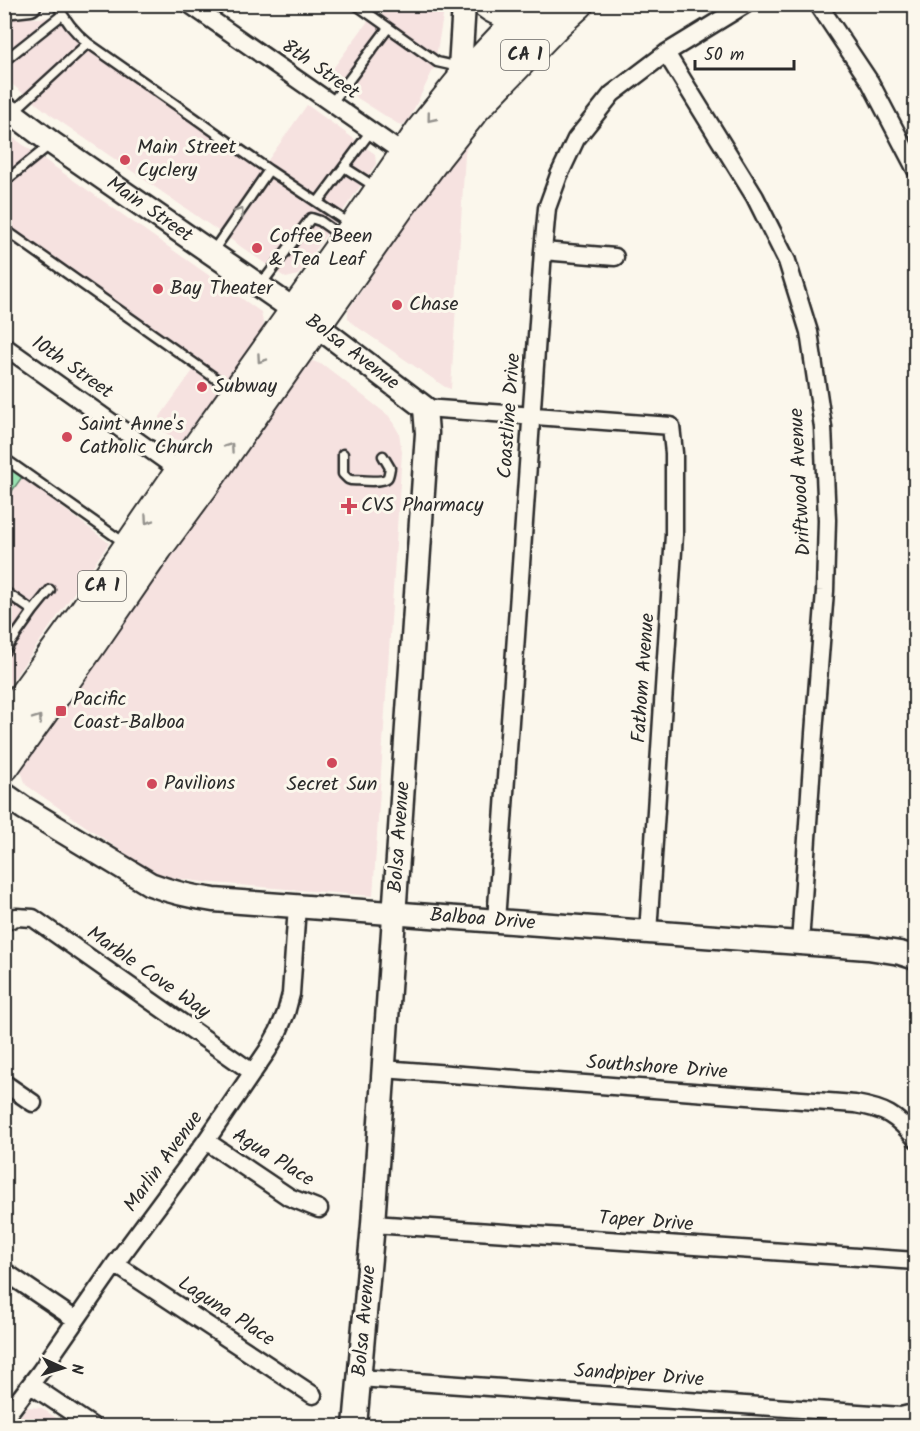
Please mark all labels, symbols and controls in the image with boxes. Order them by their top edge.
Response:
street label: 8th Street [274,31,366,109]
scale bar [695,33,794,71]
road number: CA 1 [501,40,549,70]
text: 50 m [704,41,744,70]
one-way arrow [427,111,438,122]
place label: Main Street Cyclery [137,132,237,187]
marker: Main Street Cyclery [118,153,132,167]
street label: Main Street [99,169,199,251]
one-way arrow [233,208,244,219]
place label: Coffee Been & Tea Leaf [269,221,373,276]
marker: Coffee Been & Tea Leaf [250,241,264,255]
place label: Bay Theater [170,273,274,305]
marker: Bay Theater [151,282,165,296]
place label: Chase [409,289,459,321]
marker: Chase [390,298,404,312]
street label: Bolsa Avenue [298,306,406,399]
street label: 10th Street [25,328,120,408]
street label: Coastline Drive [490,352,530,480]
one-way arrow [257,353,268,364]
place label: Subway [214,371,278,403]
marker: Subway [195,380,209,394]
street label: Driftwood Avenue [781,407,821,557]
place label: Saint Anne's Catholic Church [79,409,213,464]
marker: Saint Anne's Catholic Church [60,430,74,444]
one-way arrow [223,443,234,454]
place label: CVS Pharmacy [361,490,484,522]
marker: CVS Pharmacy [342,499,356,513]
one-way arrow [144,513,155,524]
road number: CA 1 [78,571,126,601]
street label: Fathom Avenue [623,612,665,744]
place label: Pacific Coast-Balboa [73,684,185,739]
marker: Pacific Coast-Balboa [54,704,68,718]
one-way arrow [31,714,42,725]
marker: Secret Sun [325,756,339,770]
place label: Pavilions [164,768,236,800]
place label: Secret Sun [287,769,377,801]
marker: Pavilions [145,777,159,791]
street label: Bolsa Avenue [380,780,420,894]
street label: Balboa Drive [429,900,537,940]
street label: Marble Cove Way [79,918,217,1028]
street label: Southshore Drive [585,1047,729,1089]
street label: Marlin Avenue [116,1104,212,1220]
street label: Agua Place [226,1120,320,1196]
street label: Taper Drive [597,1203,695,1241]
street label: Bolsa Avenue [344,1264,386,1378]
street label: Laguna Place [171,1268,281,1356]
north arrow [33,1338,93,1398]
street label: Sandpiper Drive [573,1356,705,1396]
text: N [64,1363,89,1375]

